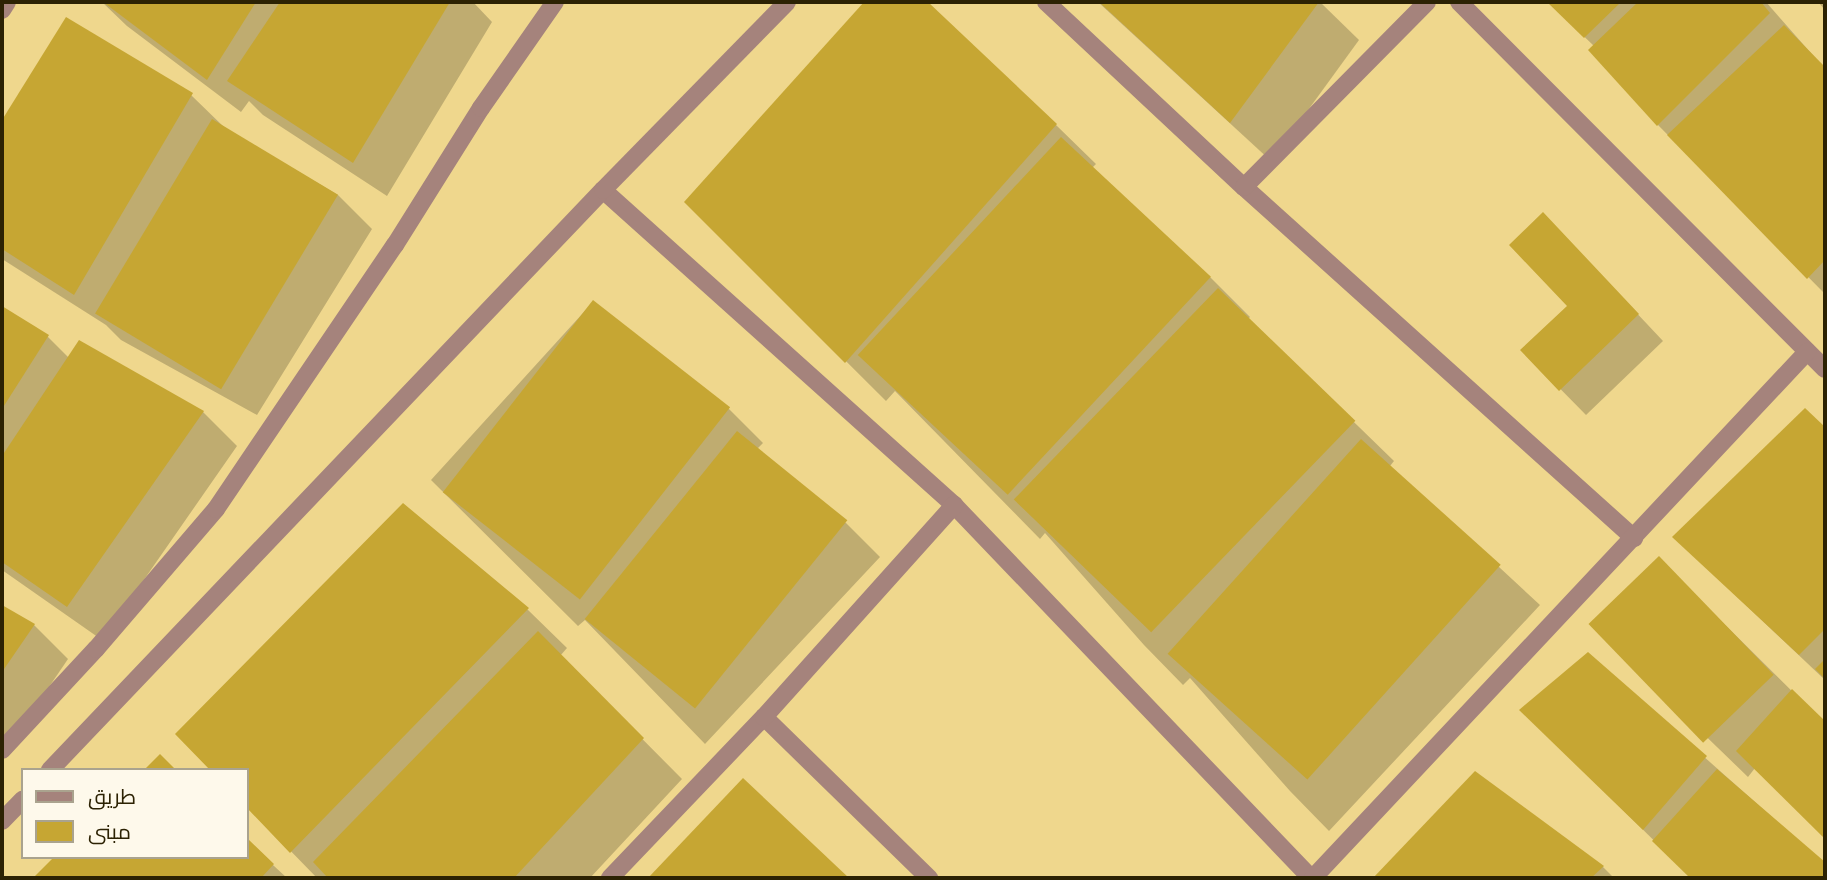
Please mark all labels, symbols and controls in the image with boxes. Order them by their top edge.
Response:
legend [21,768,248,859]
text: طريق [88,777,136,816]
text: مبنى [88,812,131,851]

